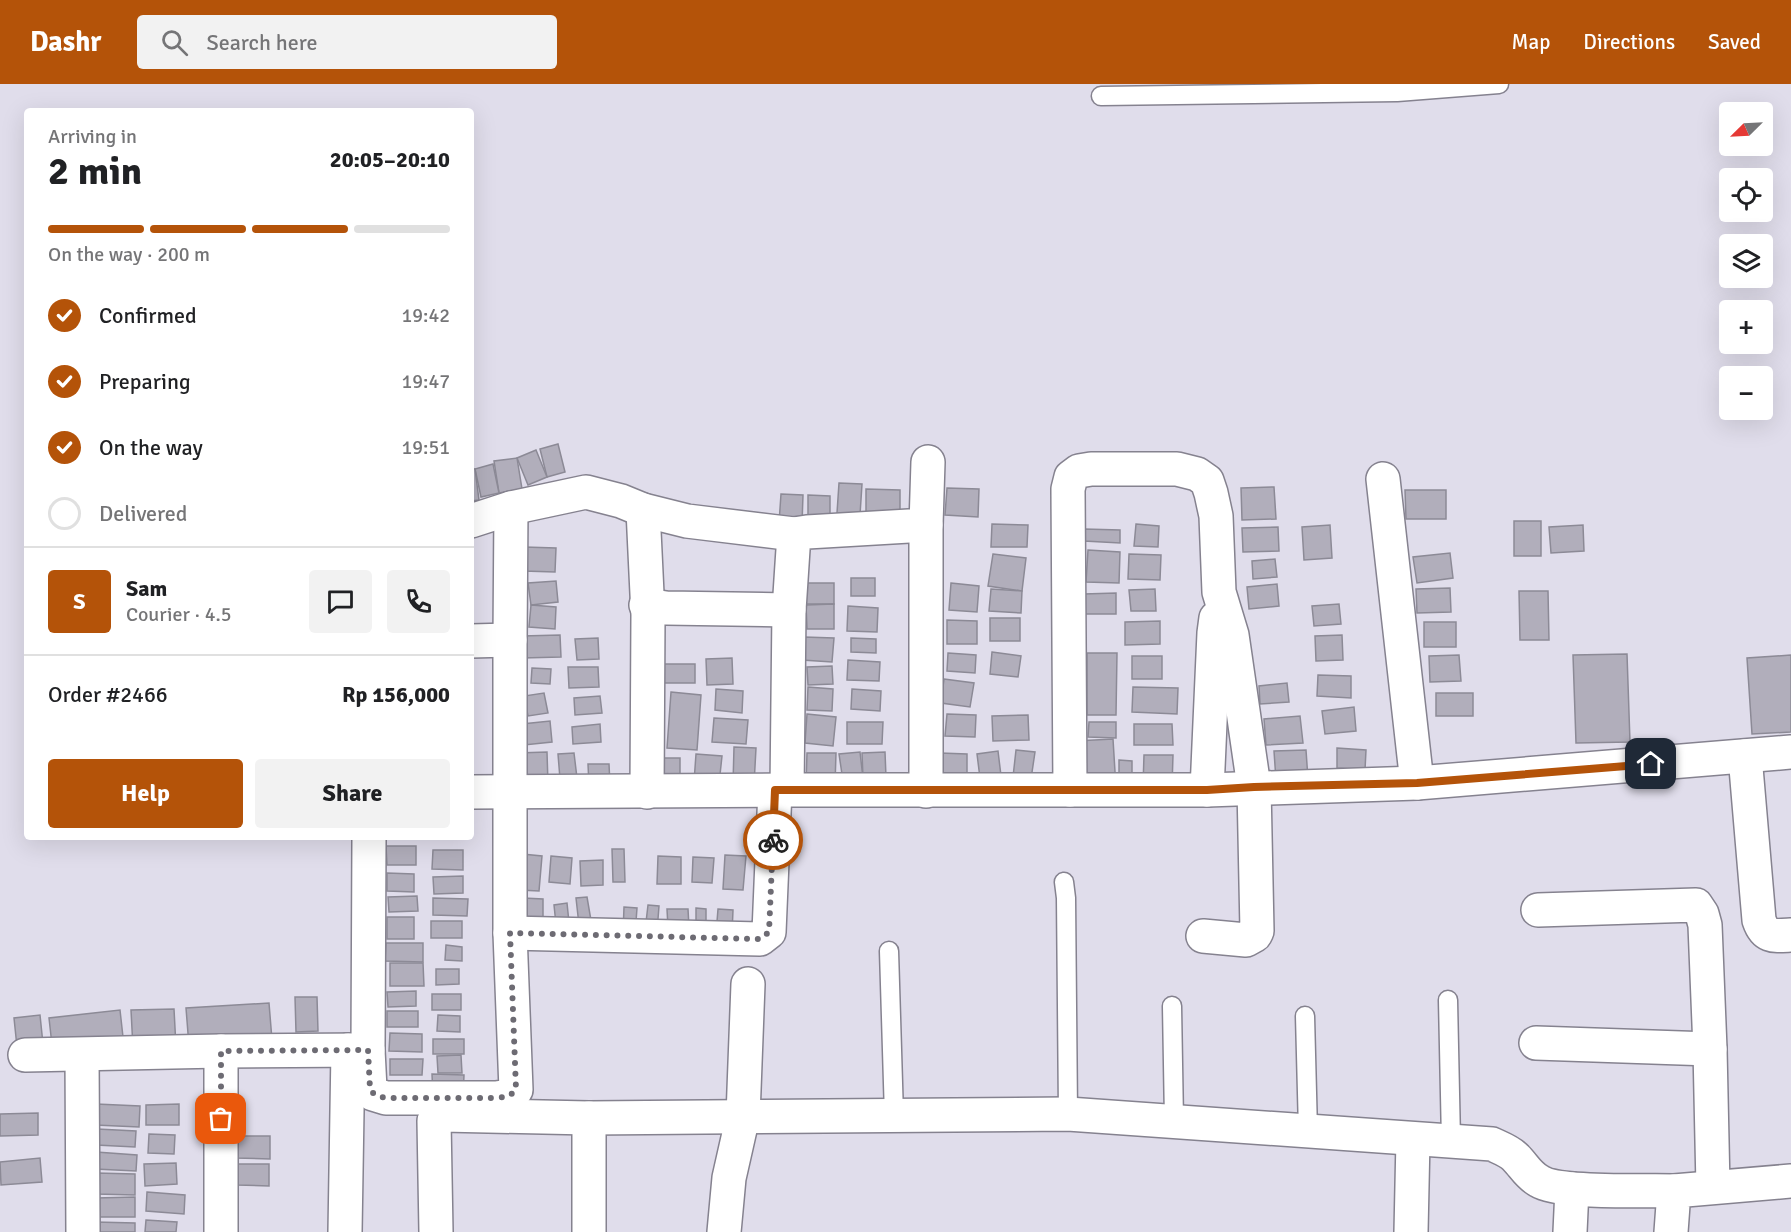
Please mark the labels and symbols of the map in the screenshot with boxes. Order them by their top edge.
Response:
north arrow [1719,102,1773,156]
pin [1625,738,1676,789]
courier [743,810,803,870]
pin [195,1093,246,1144]

